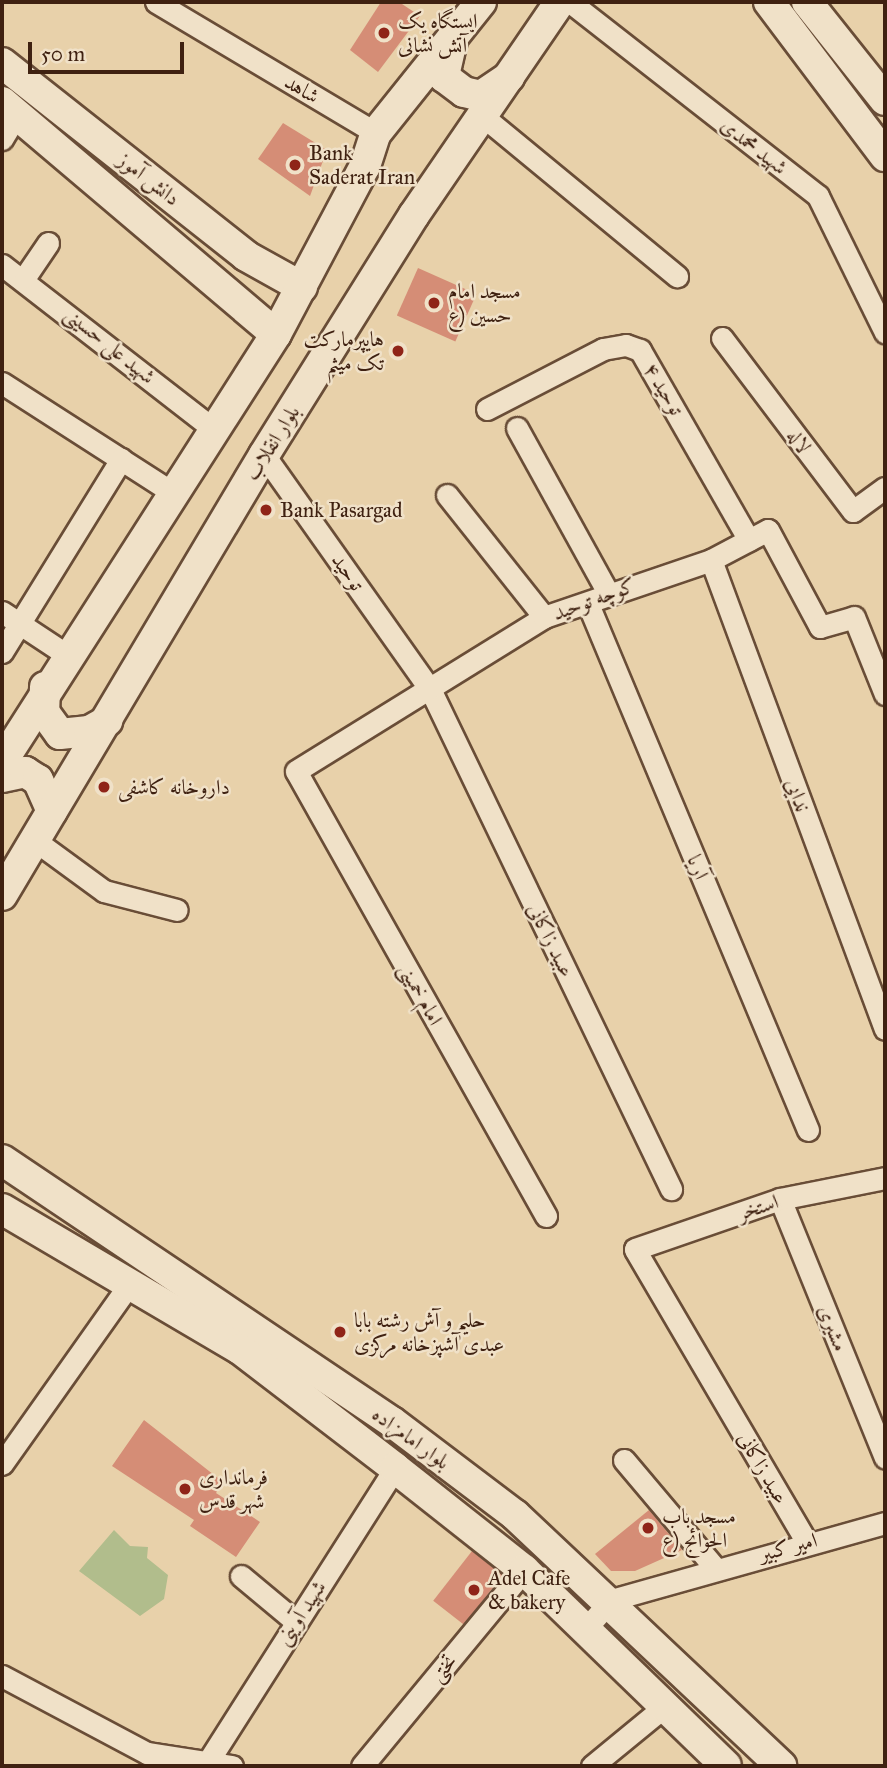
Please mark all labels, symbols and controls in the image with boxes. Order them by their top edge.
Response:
place label: ایستگاه یک آتش نشانی [398,8,478,58]
marker: ایستگاه یک آتش نشانی [376,25,392,41]
scale bar [32,28,187,72]
text: 50 m [41,41,85,67]
street label: شاهد [280,69,324,109]
street label: شهید محمدی [716,112,792,180]
place label: Bank Saderat Iran [309,140,415,190]
street label: دانش آموز [113,147,185,211]
marker: Bank Saderat Iran [287,157,303,173]
place label: مسجد امام حسین (ع [448,278,521,328]
marker: مسجد امام حسین (ع [426,295,442,311]
street label: شهید علی حسینی [60,301,160,389]
place label: هایپرمارکت تک میثم [304,326,384,376]
marker: هایپرمارکت تک میثم [390,343,406,359]
street label: توحید ۴ [639,358,689,420]
street label: بلوار انقلاب [239,401,305,485]
street label: لاله [781,423,817,459]
place label: Bank Pasargad [280,497,403,523]
marker: Bank Pasargad [258,502,274,518]
street label: توحید [326,548,370,596]
street label: کوچه توحید [549,572,639,626]
place label: داروخانه کاشفی [118,774,230,800]
street label: ندایی [780,775,816,815]
marker: داروخانه کاشفی [96,779,112,795]
street label: آریا [682,851,714,883]
street label: عبید زاکانی [522,899,580,981]
street label: امام خمینی [394,958,448,1030]
street label: استخر [734,1189,782,1225]
street label: مشیری [812,1301,854,1355]
place label: حلیم و آش رشته بابا عبدی آشپزخانه مرکزی [354,1307,504,1357]
marker: حلیم و آش رشته بابا عبدی آشپزخانه مرکزی [332,1324,348,1340]
street label: بلوار امامزاده [367,1401,455,1475]
street label: عبید زاکانی [732,1427,794,1509]
place label: فرمانداری شهر قدس [199,1464,268,1514]
marker: فرمانداری شهر قدس [177,1481,193,1497]
place label: مسجد باب الحوائج (ع [662,1503,736,1553]
marker: مسجد باب الحوائج (ع [640,1520,656,1536]
street label: امیر کبیر [756,1527,820,1567]
place label: Adel Cafe & bakery [488,1565,570,1615]
street label: شهید آوینی [271,1576,331,1650]
marker: Adel Cafe & bakery [466,1582,482,1598]
street label: تختی [424,1649,462,1687]

